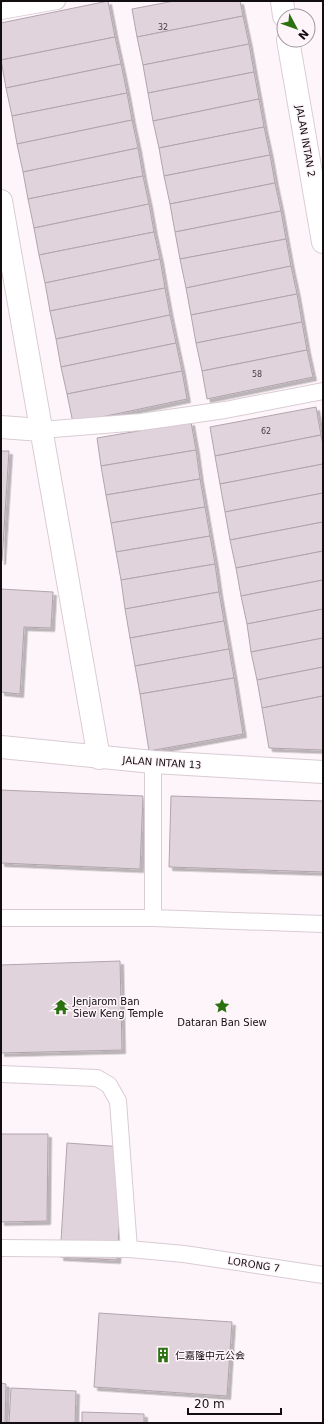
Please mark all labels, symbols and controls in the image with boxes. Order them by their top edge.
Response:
north arrow [276,8,316,48]
house number: 32 [158,23,168,32]
text: N [295,26,311,42]
street label: JALAN INTAN 2 [294,103,317,178]
house number: 58 [252,370,262,379]
house number: 62 [261,427,271,436]
street label: JALAN INTAN 13 [121,754,202,771]
place label: Jenjarom Ban Siew Keng Temple [72,996,163,1019]
place icon: Dataran Ban Siew [213,997,231,1015]
temple icon: Jenjarom Ban Siew Keng Temple [52,998,70,1016]
place label: Dataran Ban Siew [177,1017,267,1028]
street label: LORONG 7 [227,1255,281,1274]
building icon: 仁嘉隆中元公会 [154,1346,172,1364]
place label: 仁嘉隆中元公会 [175,1350,245,1361]
scale bar [188,1390,281,1416]
text: 20 m [194,1397,225,1411]

